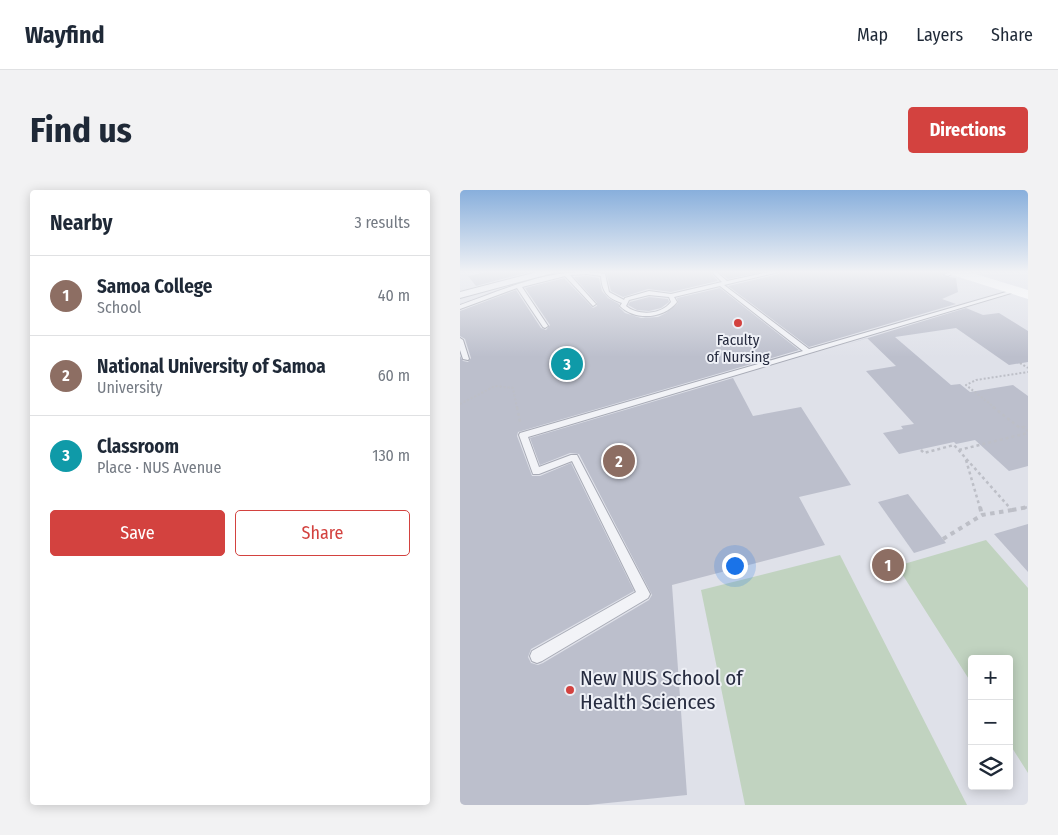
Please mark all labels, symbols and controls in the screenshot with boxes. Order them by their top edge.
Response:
text: Wayfind [25,21,105,49]
text: Map [857,24,888,46]
text: Layers [916,24,963,46]
text: Share [991,24,1033,46]
button: Directions [908,107,1028,153]
text: Find us [30,109,132,151]
text: Nearby [50,210,112,236]
text: 3 results [354,213,410,232]
text: Samoa College [97,275,212,298]
text: 1 [63,286,69,305]
text: 40 m [378,286,410,305]
text: School [97,298,141,317]
marker: Faculty of Nursing [732,317,744,329]
place label: Faculty of Nursing [706,331,770,366]
pin: 3 [551,345,583,383]
text: National University of Samoa [97,355,326,378]
text: 2 [62,366,70,385]
text: 60 m [378,366,410,385]
text: University [97,378,162,397]
text: Classroom [97,435,179,458]
pin: 2 [603,442,635,480]
text: 3 [62,446,70,465]
text: 130 m [372,446,410,465]
text: Place · NUS Avenue [97,458,221,477]
button: Save [50,510,225,556]
button: Share [235,510,410,556]
pin: 1 [872,546,904,584]
your location [722,553,748,579]
map controls [968,655,1013,790]
button: + [968,655,1013,700]
place label: New NUS School of Health Sciences [580,665,744,715]
marker: New NUS School of Health Sciences [564,684,576,696]
button: − [968,700,1013,745]
button: layers [968,745,1013,790]

